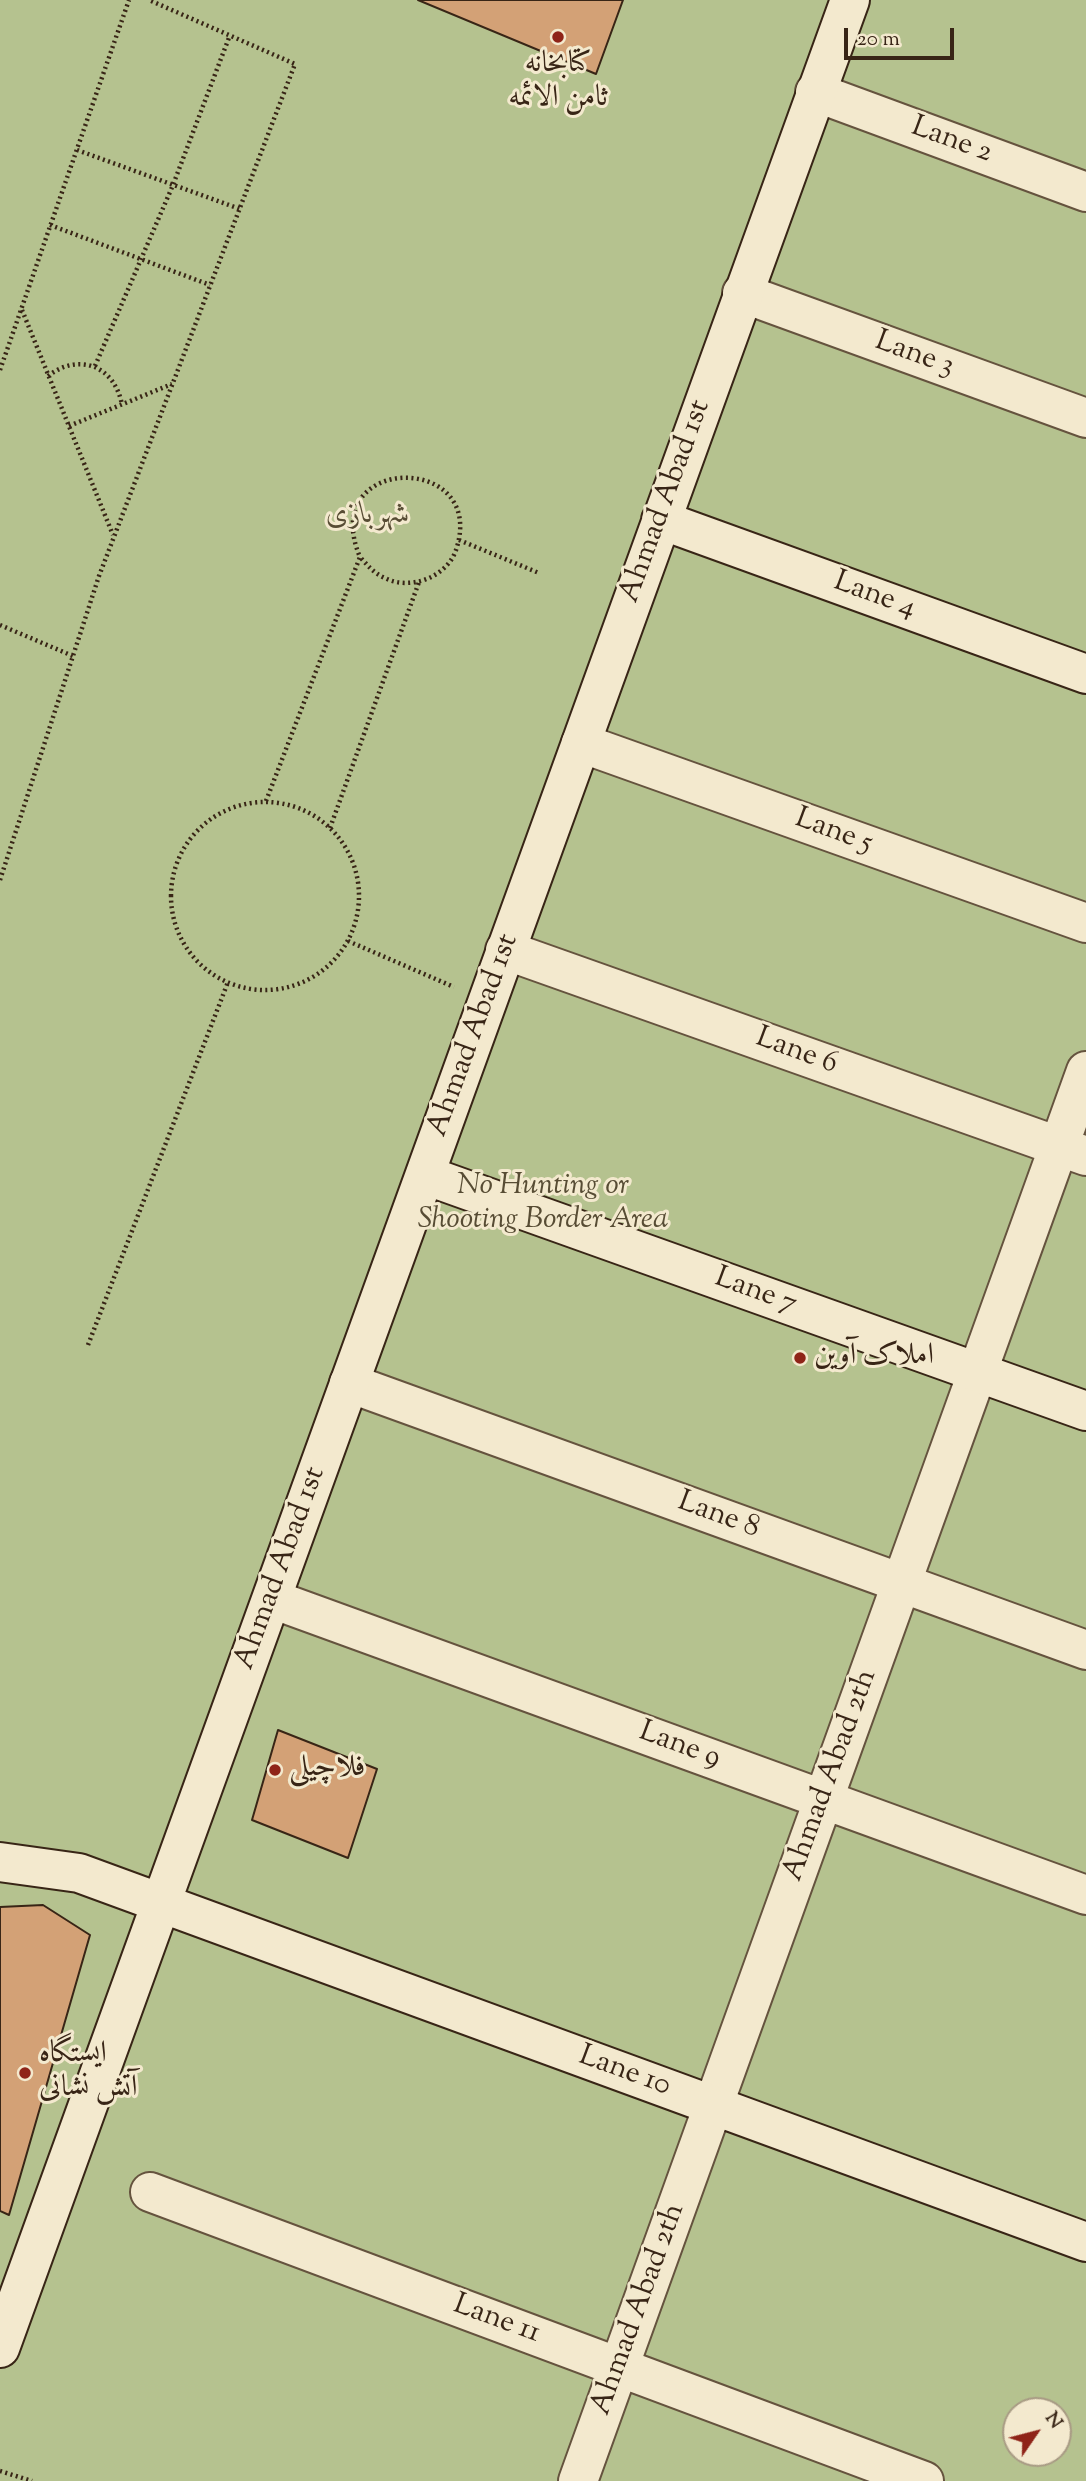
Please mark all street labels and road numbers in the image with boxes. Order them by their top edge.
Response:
street label: Lane 2 [905,111,997,173]
street label: Lane 3 [869,325,959,387]
street label: Ahmad Abad 1st [614,396,720,608]
street label: Lane 4 [828,566,920,628]
street label: Lane 5 [789,802,877,864]
street label: Ahmad Abad 1st [422,930,528,1142]
street label: Lane 6 [750,1022,842,1084]
street label: Lane 7 [709,1262,801,1324]
street label: Ahmad Abad 1st [229,1463,335,1675]
street label: Lane 8 [672,1486,764,1548]
street label: Ahmad Abad 2th [777,1665,887,1887]
street label: Lane 9 [633,1716,725,1778]
street label: Lane 10 [573,2040,675,2106]
street label: Ahmad Abad 2th [585,2199,695,2421]
street label: Lane 11 [448,2289,544,2353]

